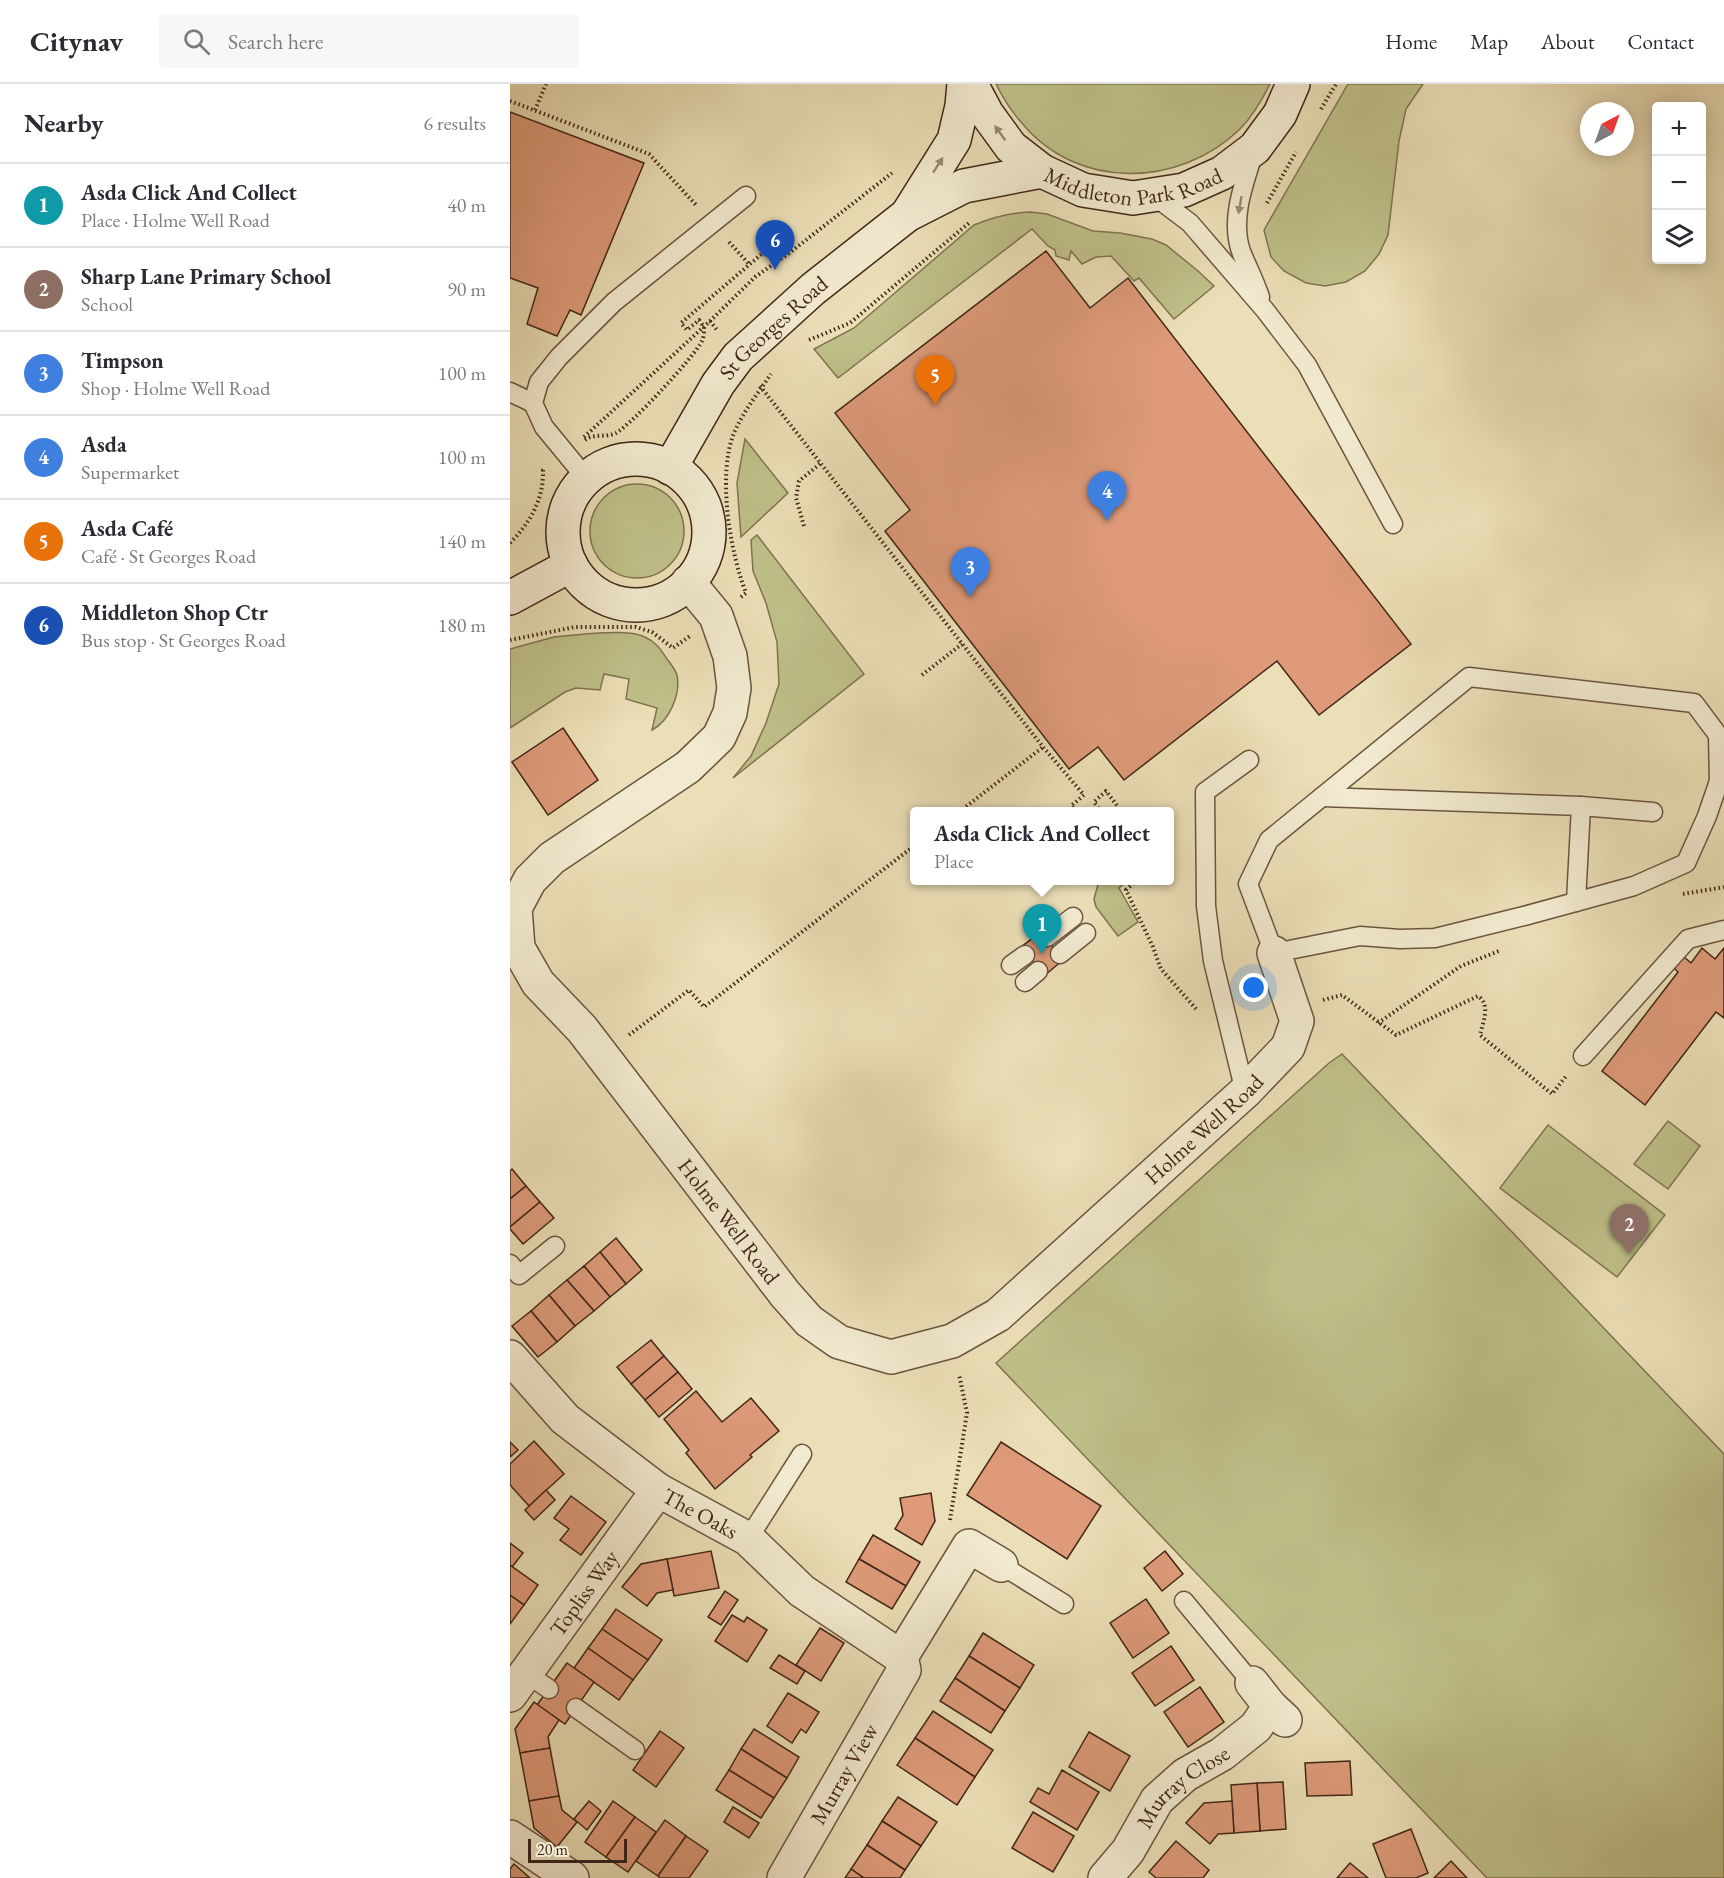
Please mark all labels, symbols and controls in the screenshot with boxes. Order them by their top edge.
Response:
search box [159,14,579,68]
text: Citynav [30,23,123,59]
icon: search [180,25,213,58]
text: Search here [228,27,324,56]
text: Home [1385,28,1437,55]
text: Map [1470,28,1508,55]
text: About [1541,28,1594,55]
text: Contact [1627,28,1694,55]
north arrow [1580,102,1634,156]
map controls [1652,102,1706,264]
button: + [1652,102,1706,156]
text: Nearby [24,106,104,140]
text: 6 results [423,110,486,136]
one-way arrow [995,125,1007,140]
street label: Middleton Park Road [1041,154,1225,180]
button: − [1652,156,1706,210]
one-way arrow [932,157,943,173]
text: Middleton Park Road [1040,160,1227,212]
text: Asda Click And Collect [81,178,297,207]
text: 1 [38,192,49,218]
text: 40 m [447,192,486,218]
one-way arrow [1235,195,1244,214]
text: Place · Holme Well Road [81,207,270,233]
button: layers [1652,210,1706,264]
pin: 6 [756,220,794,270]
text: Sharp Lane Primary School [81,262,331,291]
street label: St Georges Road [712,268,834,385]
text: 2 [38,276,49,302]
text: 90 m [447,276,486,302]
text: School [81,291,133,317]
text: Timpson [81,346,164,375]
pin: 5 [916,356,954,405]
text: 3 [38,360,49,386]
text: 100 m [438,360,486,386]
text: Shop · Holme Well Road [81,375,270,401]
text: Asda [81,430,127,459]
text: 4 [38,444,49,470]
text: 100 m [438,444,486,470]
text: Supermarket [81,459,179,485]
pin: 4 [1088,472,1126,521]
text: Asda Café [81,514,173,543]
text: 5 [38,528,49,554]
text: 140 m [438,528,486,554]
text: Café · St Georges Road [81,543,256,569]
pin: 3 [950,548,990,597]
text: Middleton Shop Ctr [81,598,268,627]
text: 6 [38,612,49,638]
text: 180 m [438,612,486,638]
text: Bus stop · St Georges Road [81,627,286,653]
popup [910,807,1174,885]
text: Asda Click And Collect [934,819,1150,848]
text: Place [934,848,973,874]
pin: 1 [1022,904,1062,954]
your location [1239,973,1268,1002]
street label: Holme Well Road [1138,1067,1270,1191]
street label: Holme Well Road [672,1152,787,1291]
pin: 2 [1610,1204,1648,1254]
street label: The Oaks [657,1481,743,1545]
street label: Topliss Way [543,1544,625,1642]
street label: Murray View [803,1717,885,1830]
street label: Murray Close [1129,1739,1236,1833]
scale bar [528,1836,627,1864]
text: 20 m [537,1839,568,1860]

